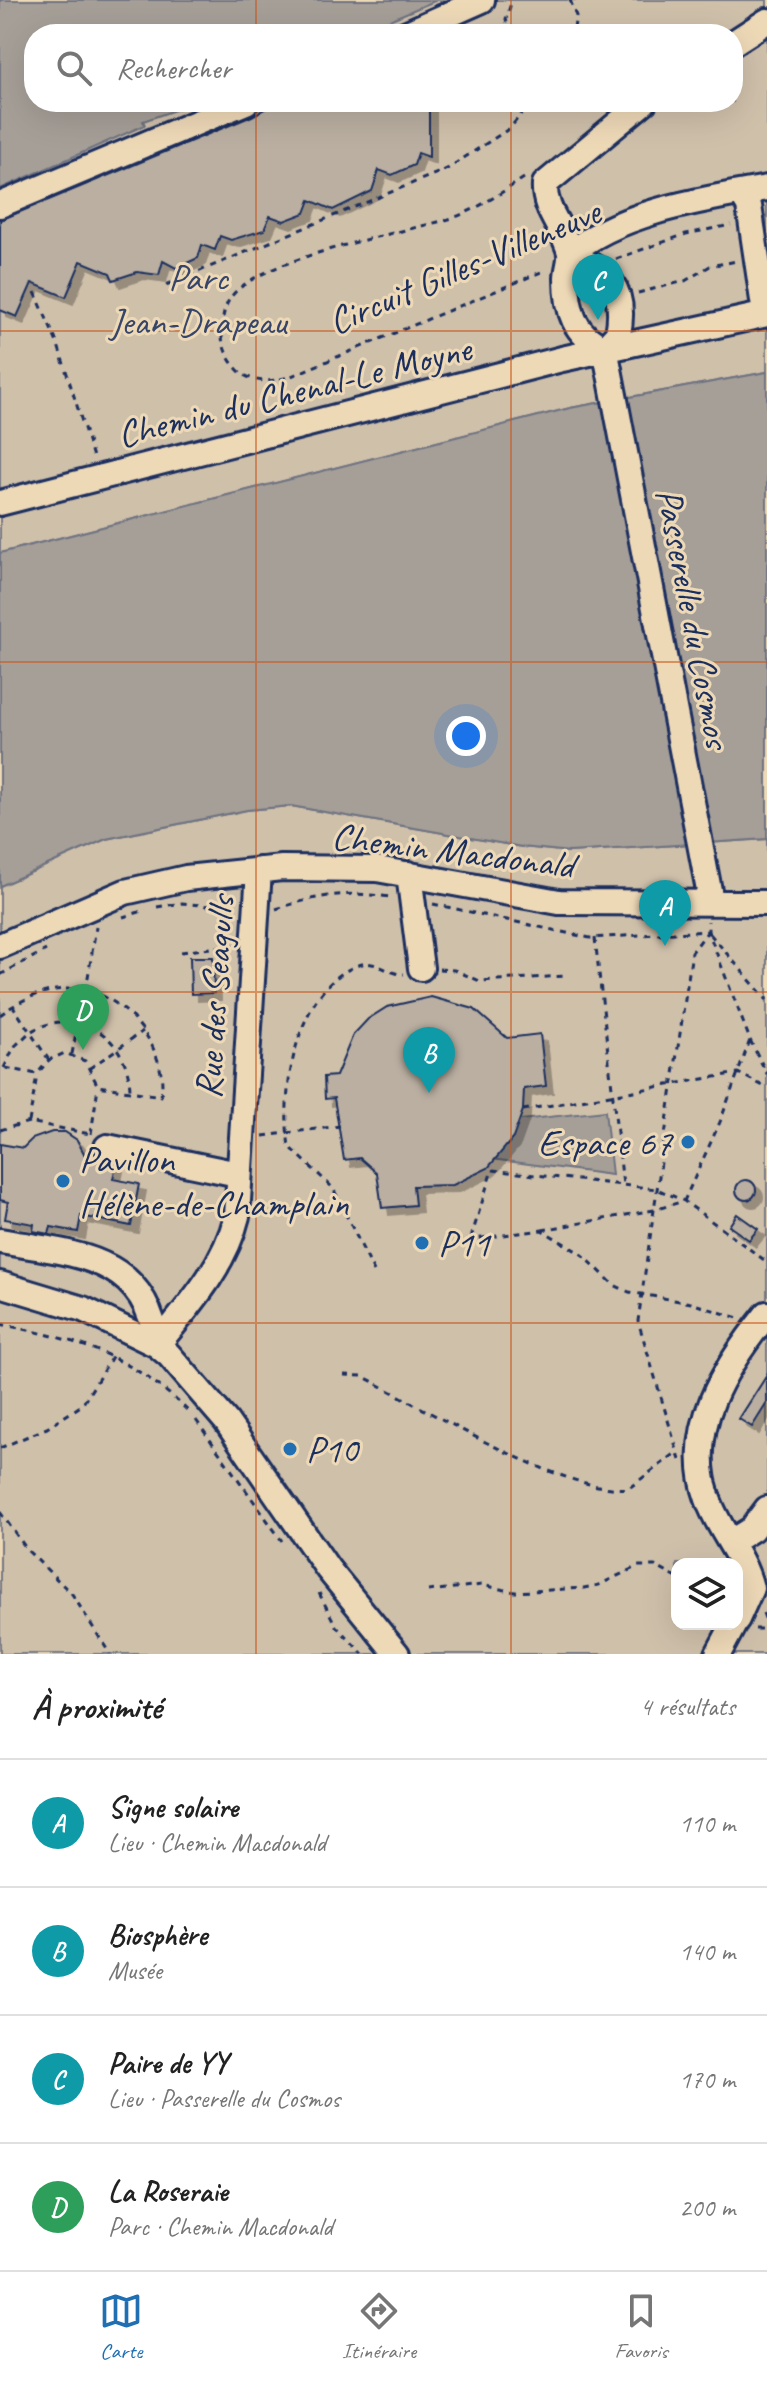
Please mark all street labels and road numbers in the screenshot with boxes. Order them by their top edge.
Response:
street label: Circuit Gilles-Villeneuve [321,188,607,344]
street label: Chemin du Chenal-Le Moyne [113,324,478,458]
street label: Passerelle du Cosmos [645,484,742,755]
street label: Chemin Macdonald [329,812,582,889]
street label: Rue des Seagulls [184,891,245,1100]

